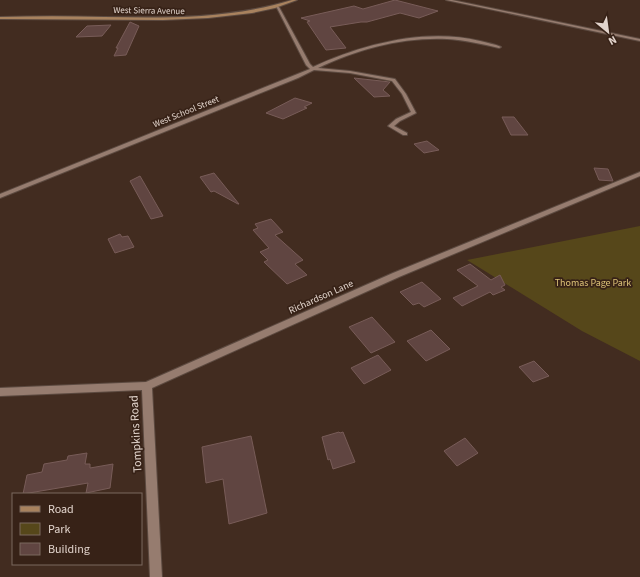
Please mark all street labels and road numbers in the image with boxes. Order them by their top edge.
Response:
street label: West Sierra Avenue [113,4,185,18]
street label: West School Street [151,93,221,131]
street label: Richardson Lane [286,276,356,318]
street label: Tompkins Road [125,395,147,473]

